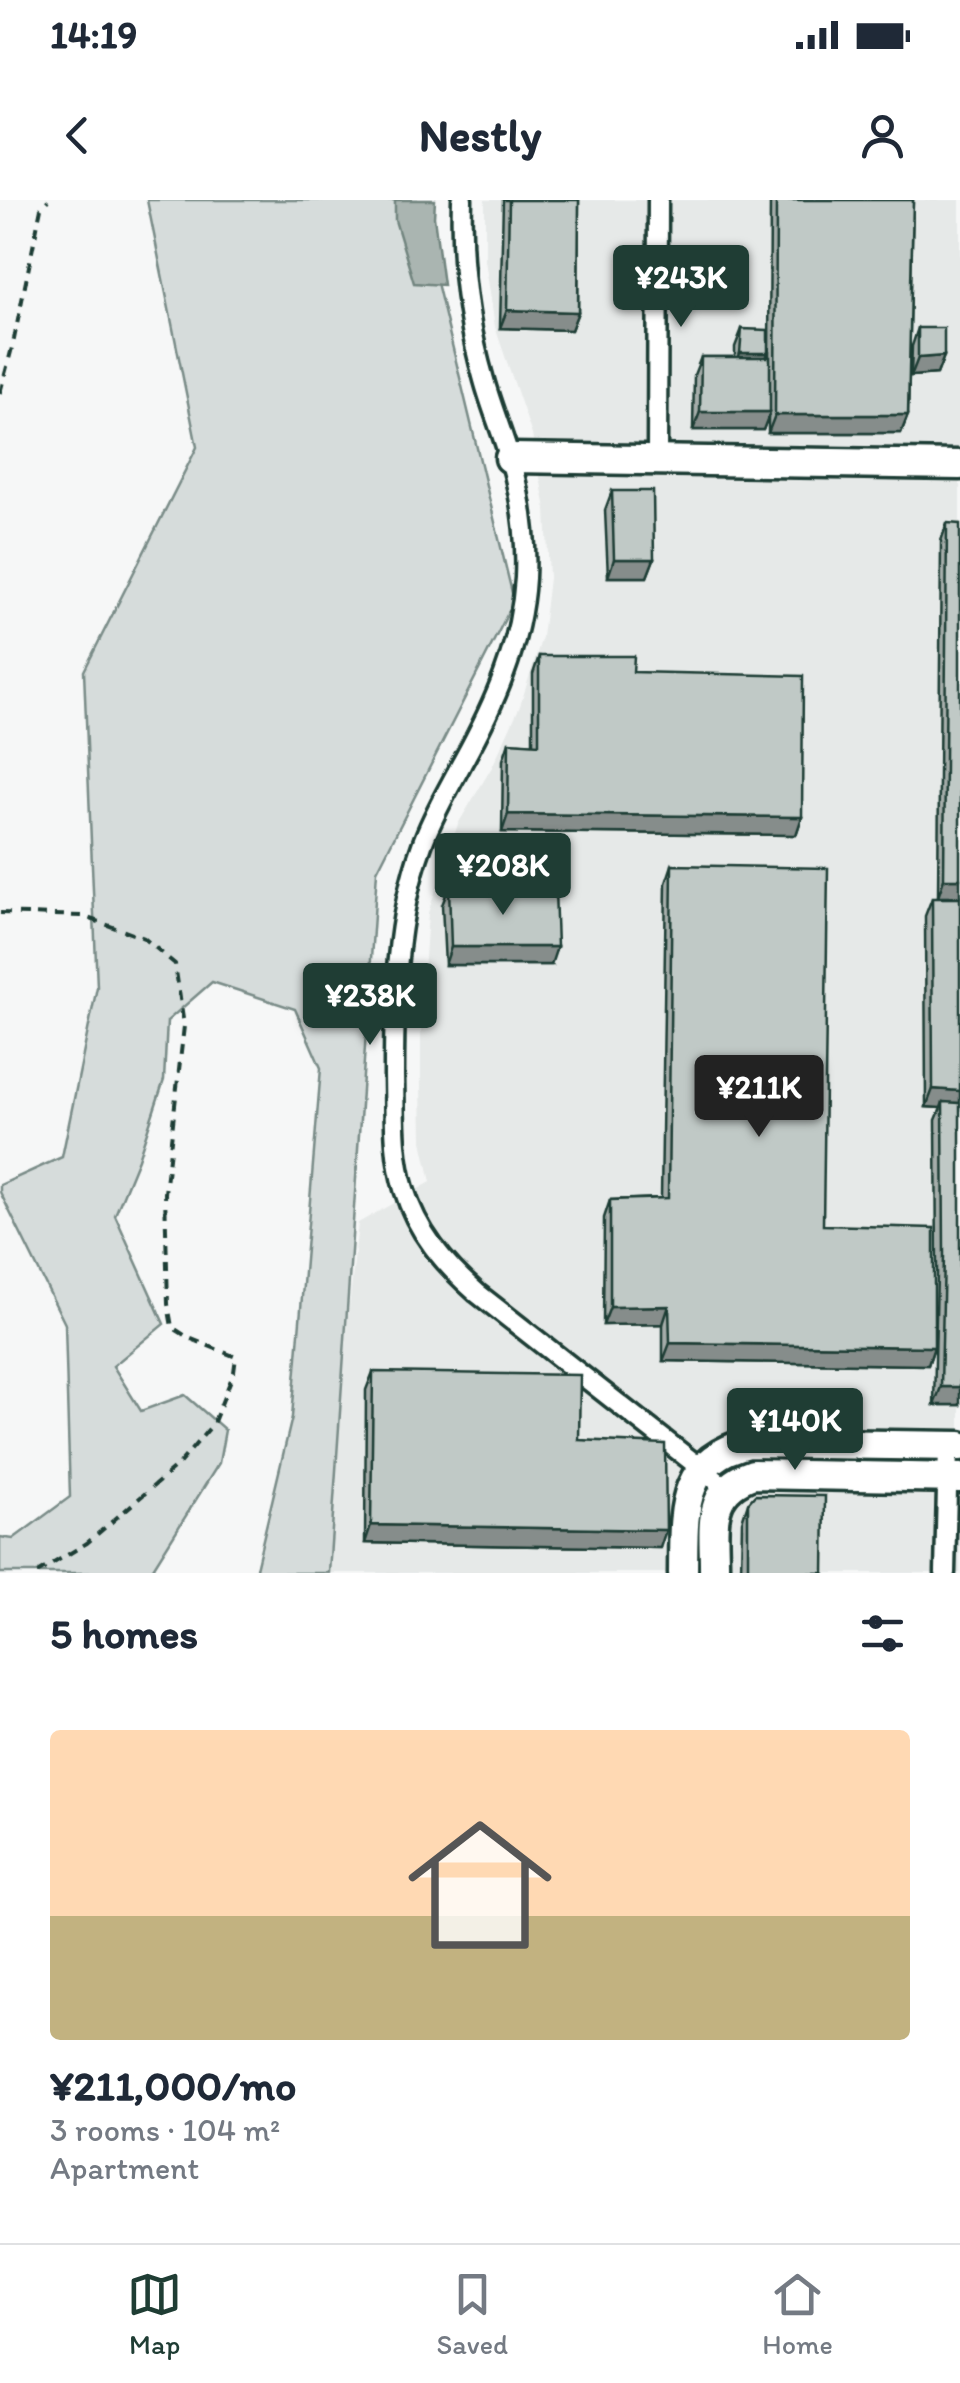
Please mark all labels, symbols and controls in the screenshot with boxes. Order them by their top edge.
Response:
text: 14:19 [50,12,137,58]
icon: back [50,108,105,163]
text: Nestly [419,108,541,162]
icon: person [855,108,910,163]
pin: ¥243K [611,245,751,330]
text: ¥243K [635,258,727,296]
pin: ¥208K [433,833,573,918]
text: ¥208K [457,846,549,884]
pin: ¥238K [300,963,440,1048]
text: ¥238K [325,976,415,1014]
pin: ¥211K [689,1055,829,1140]
text: ¥211K [717,1068,801,1106]
pin: ¥140K [725,1388,865,1473]
text: ¥140K [749,1401,841,1439]
icon: filters [855,1606,910,1661]
text: 5 homes [50,1608,198,1659]
icon: home [390,1795,570,1975]
text: ¥211,000/mo [50,2060,296,2111]
text: 3 rooms · 104 m² [50,2111,280,2149]
text: Apartment [50,2149,199,2187]
tab: Map [127,2267,182,2361]
tab: Saved [436,2267,508,2361]
tab: Home [762,2267,833,2361]

